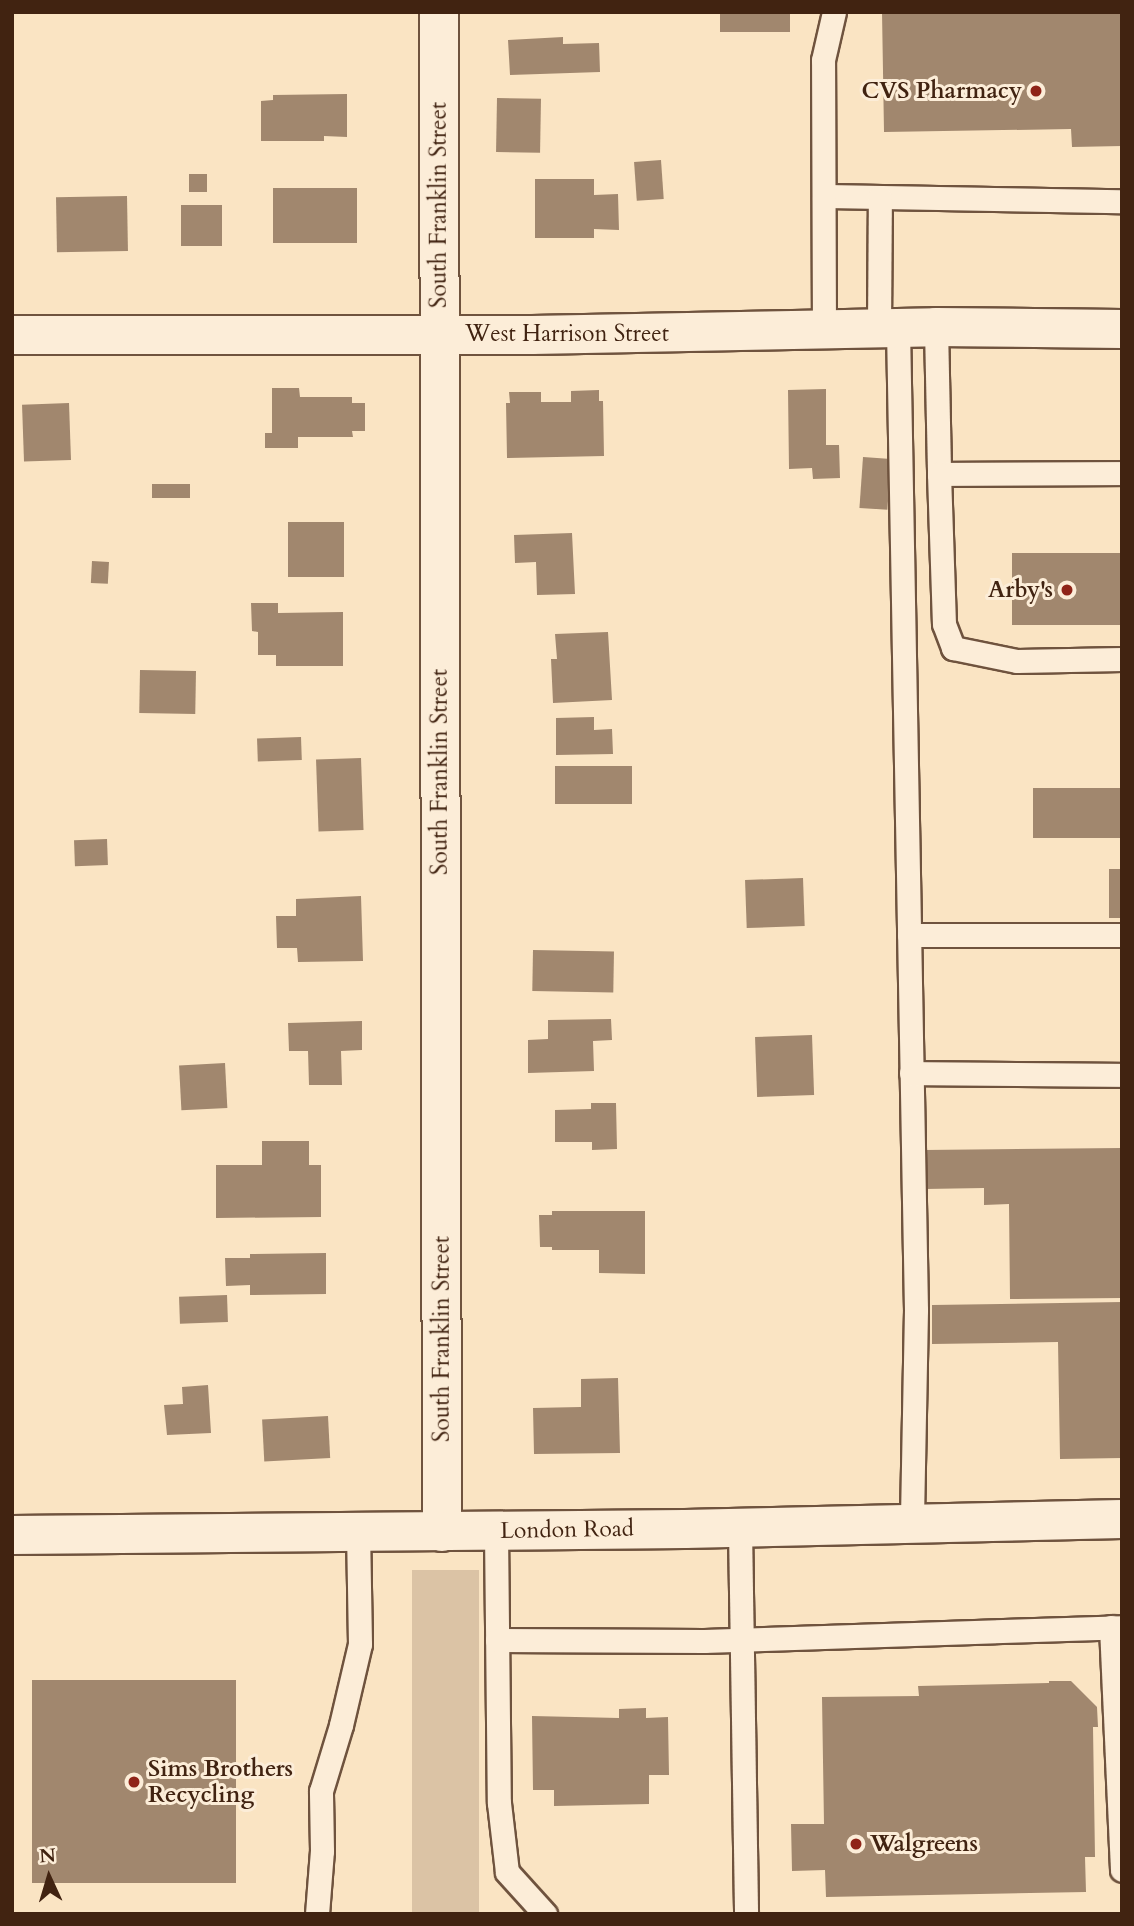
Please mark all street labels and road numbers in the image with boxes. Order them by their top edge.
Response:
street label: South Franklin Street [425,102,453,308]
street label: West Harrison Street [465,320,669,348]
street label: South Franklin Street [426,669,454,875]
street label: South Franklin Street [428,1236,456,1442]
street label: London Road [500,1515,634,1545]

